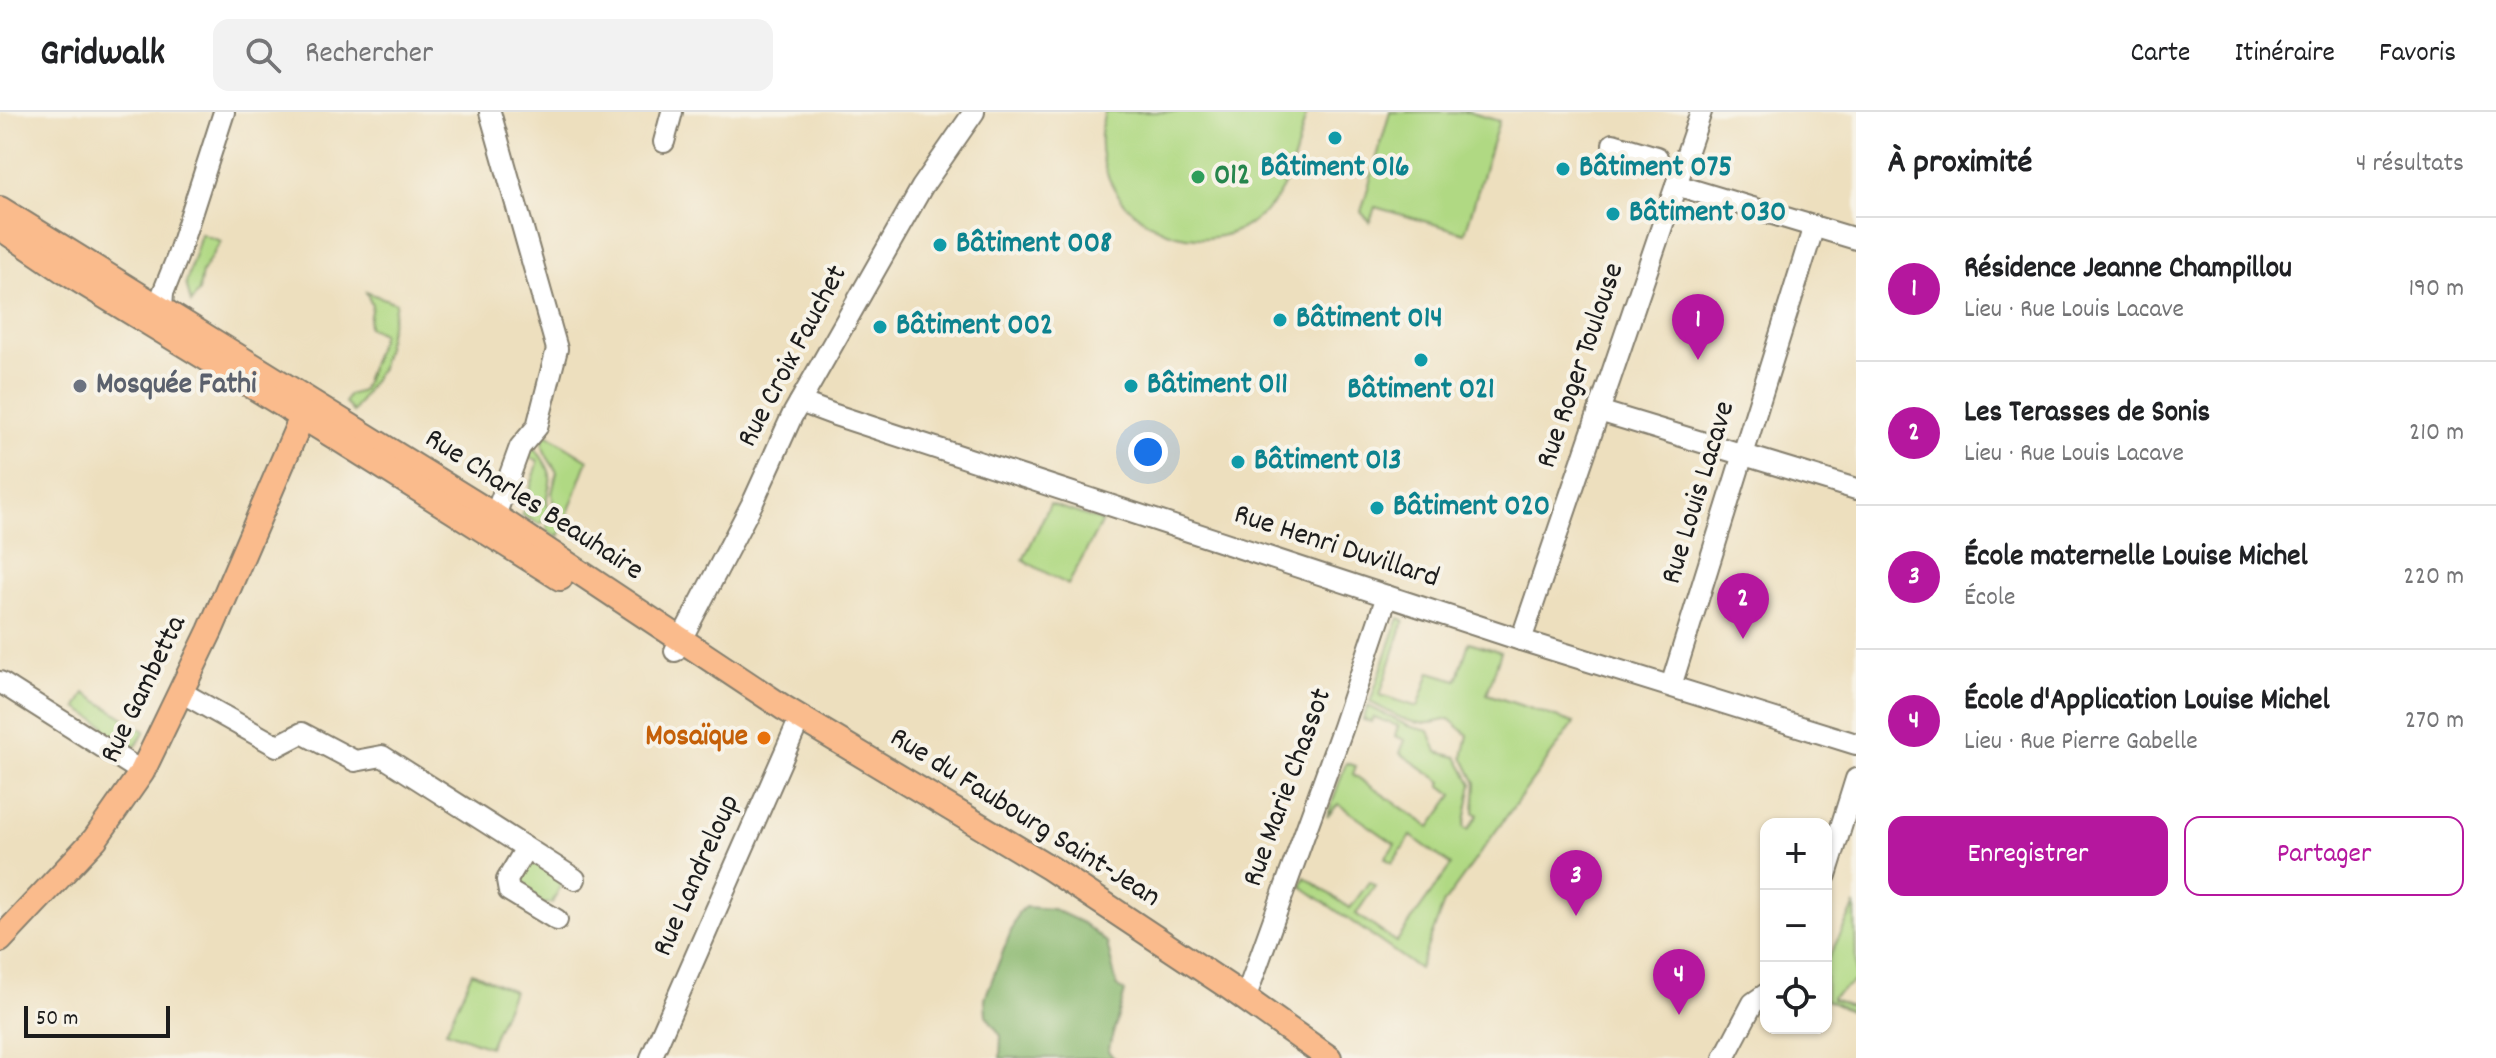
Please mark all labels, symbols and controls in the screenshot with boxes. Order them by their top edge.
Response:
search box [213,19,773,91]
text: Gridwalk [40,28,165,83]
icon: search [241,33,285,77]
text: Rechercher [305,34,433,77]
text: Carte [2130,35,2190,75]
text: Itinéraire [2234,35,2335,75]
text: Favoris [2379,35,2456,75]
marker: Bâtiment 016 [1326,129,1344,147]
text: À proximité [1888,140,2032,189]
text: 4 résultats [2356,146,2464,183]
place label: Bâtiment 016 [1261,148,1409,191]
place label: Bâtiment 075 [1579,148,1732,191]
place label: 012 [1214,156,1250,199]
marker: Bâtiment 075 [1554,160,1572,178]
marker: 012 [1189,168,1207,186]
place label: Bâtiment 030 [1629,193,1786,236]
marker: Bâtiment 030 [1604,205,1622,223]
place label: Bâtiment 008 [956,224,1112,267]
marker: Bâtiment 008 [931,236,949,254]
text: Résidence Jeanne Champillou [1964,249,2292,292]
street label: Rue Roger Toulouse [1527,257,1637,475]
street label: Rue Croix Fauchet [728,258,860,456]
text: 1 [1911,271,1917,308]
text: 190 m [2408,271,2464,308]
text: Lieu · Rue Louis Lacave [1964,292,2184,329]
pin: 1 [1672,294,1724,360]
place label: Bâtiment 014 [1296,299,1443,342]
place label: Bâtiment 002 [896,306,1053,349]
marker: Bâtiment 014 [1271,311,1289,329]
marker: Bâtiment 002 [871,318,889,336]
marker: Bâtiment 021 [1412,351,1430,369]
place label: Mosquée Fathi [96,365,257,408]
place label: Bâtiment 011 [1147,365,1288,408]
place label: Bâtiment 021 [1347,370,1495,413]
marker: Mosquée Fathi [71,377,89,395]
marker: Bâtiment 011 [1122,377,1140,395]
text: Les Terasses de Sonis [1964,393,2210,436]
street label: Rue Louis Lacave [1652,396,1748,590]
text: 2 [1908,415,1920,452]
text: 210 m [2409,415,2464,452]
street label: Rue Charles Beauhaire [415,419,651,593]
your location [1128,432,1168,472]
text: Lieu · Rue Louis Lacave [1964,436,2184,473]
place label: Bâtiment 013 [1254,441,1402,484]
marker: Bâtiment 013 [1229,453,1247,471]
place label: Bâtiment 020 [1393,487,1550,530]
street label: Rue Henri Duvillard [1228,495,1444,601]
marker: Bâtiment 020 [1368,499,1386,517]
text: École maternelle Louise Michel [1964,537,2308,580]
text: 3 [1908,559,1920,596]
text: 220 m [2403,559,2464,596]
pin: 2 [1717,573,1769,639]
text: École [1964,580,2015,617]
street label: Rue Gambetta [91,608,200,771]
text: École d'Application Louise Michel [1964,681,2330,724]
street label: Rue Marie Chassot [1233,683,1345,893]
text: 4 [1909,703,1919,740]
text: 270 m [2405,703,2464,740]
place label: Mosaïque [645,717,748,760]
street label: Rue du Faubourg Saint-Jean [880,718,1168,920]
text: Lieu · Rue Pierre Gabelle [1964,724,2198,761]
marker: Mosaïque [755,729,773,747]
street label: Rue Landreloup [643,788,753,964]
button: Enregistrer [1888,816,2168,896]
button: Partager [2184,816,2464,896]
map controls [1760,818,1832,1034]
button: + [1760,818,1832,890]
pin: 3 [1550,850,1602,916]
button: − [1760,890,1832,962]
pin: 4 [1653,949,1705,1015]
button: locate [1760,962,1832,1034]
scale bar [24,1002,170,1038]
text: 50 m [36,1004,78,1035]

